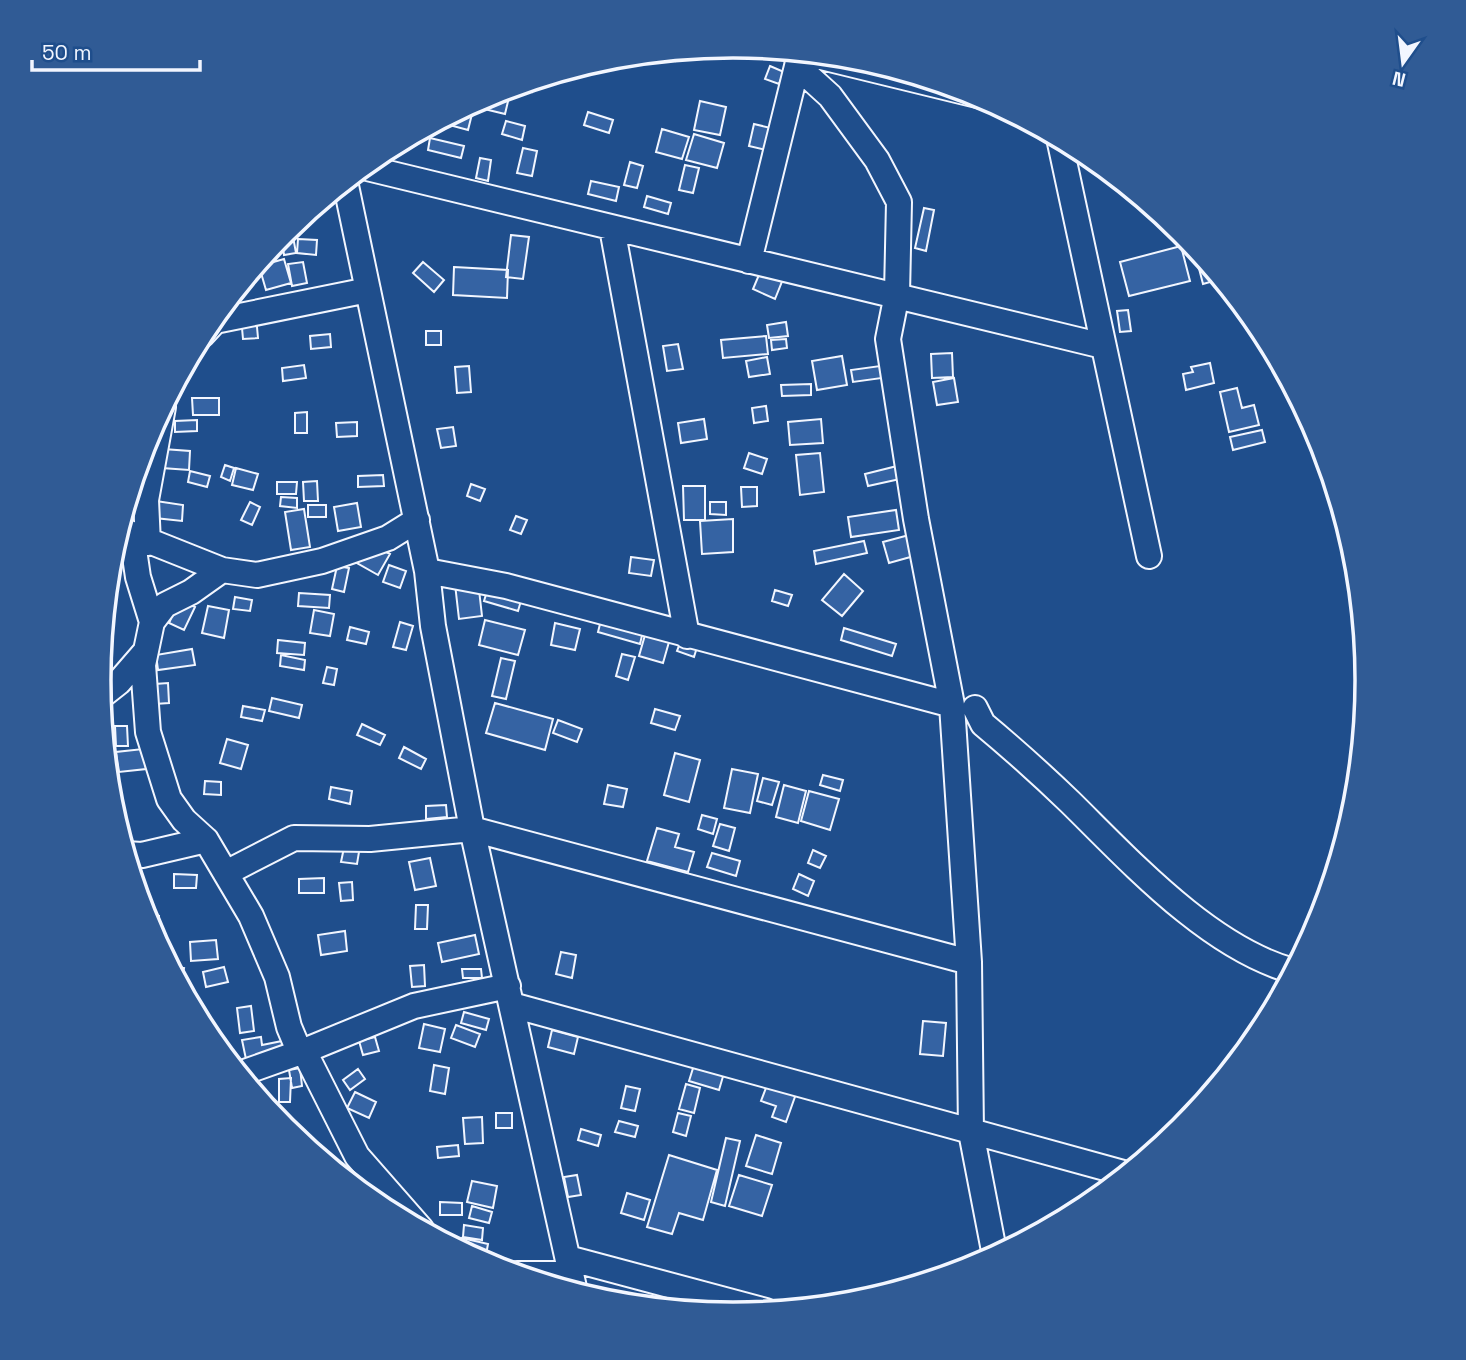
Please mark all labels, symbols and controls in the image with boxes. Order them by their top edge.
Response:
scale bar [32,28,200,72]
north arrow [1368,28,1438,98]
text: 50 m [42,39,92,66]
text: N [1390,65,1408,93]

